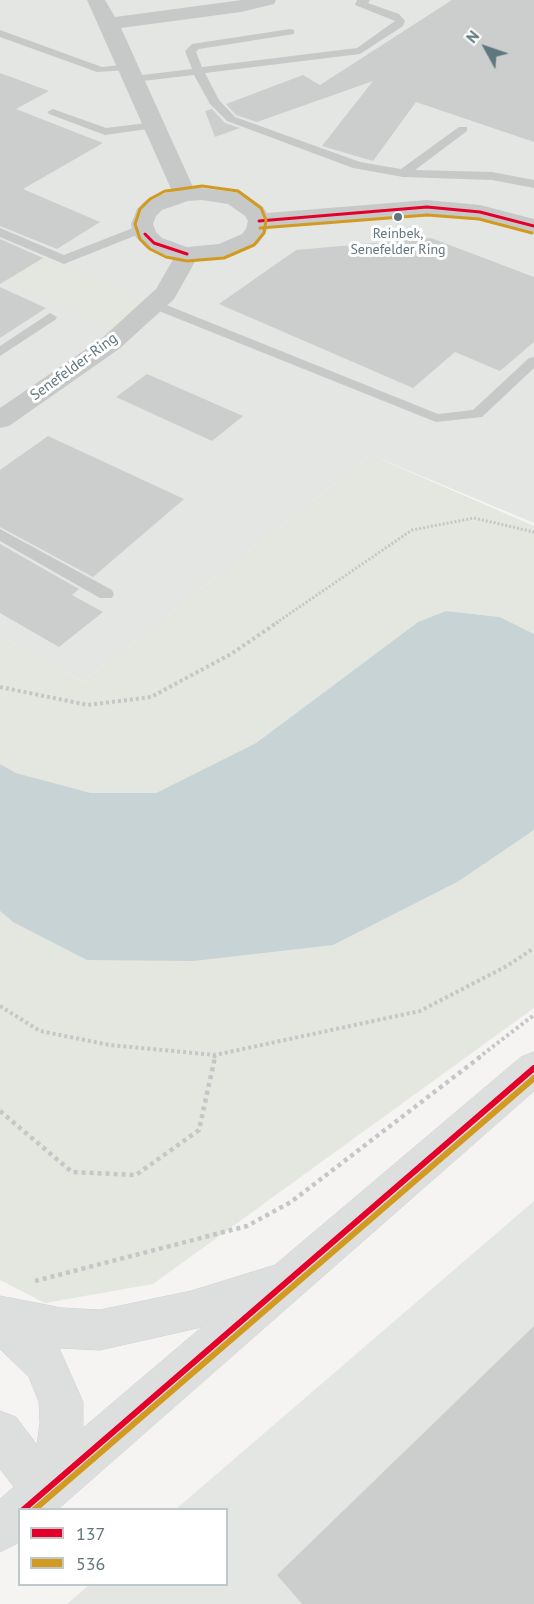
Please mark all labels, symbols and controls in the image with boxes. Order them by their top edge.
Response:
north arrow [456,18,516,78]
text: N [461,26,483,47]
marker: Reinbek, Senefelder Ring [392,211,404,223]
place label: Reinbek, Senefelder Ring [350,226,446,258]
street label: Senefelder-Ring [27,329,121,405]
legend [18,1508,228,1586]
text: 137 [76,1522,105,1545]
text: 536 [76,1552,105,1575]

